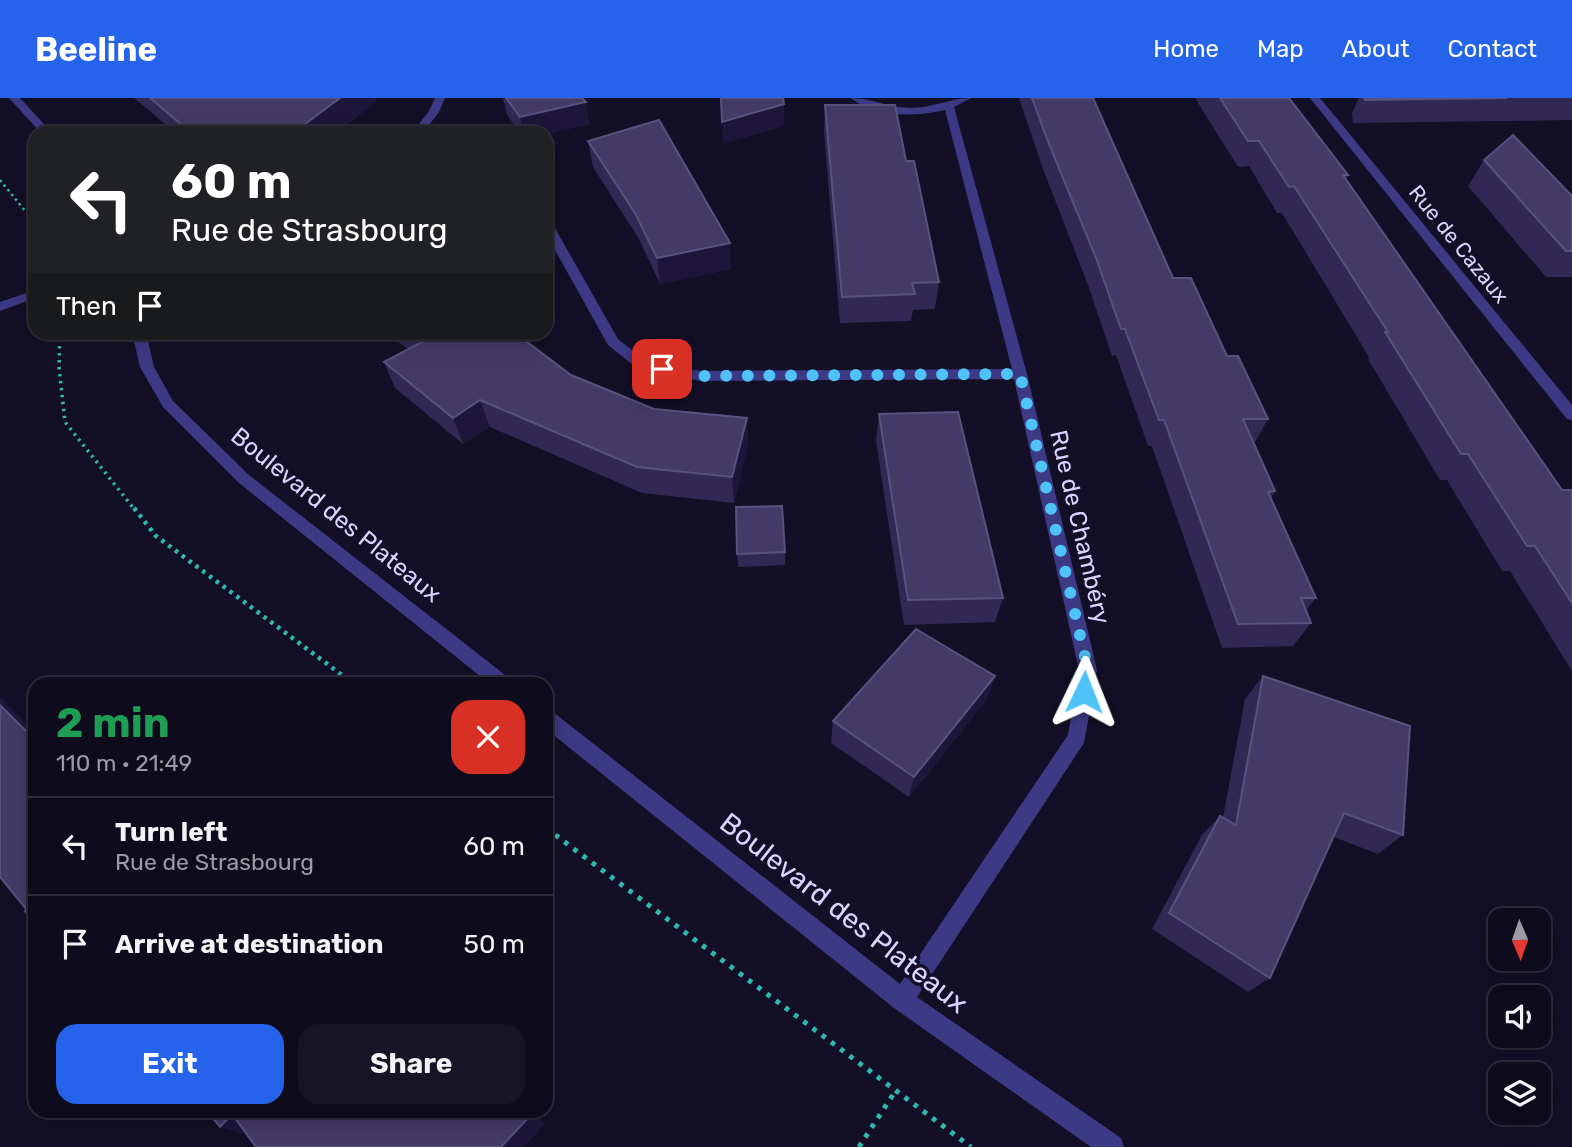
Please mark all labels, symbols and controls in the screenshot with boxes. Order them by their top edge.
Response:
text: Beeline [35,30,157,69]
text: Home [1153,35,1219,63]
text: Map [1257,35,1304,63]
text: About [1342,35,1410,63]
text: Contact [1448,35,1537,63]
text: 60 m [171,152,292,210]
icon: left [56,154,147,245]
street label: Rue de Cazaux [1404,180,1514,308]
text: Rue de Strasbourg [171,211,448,249]
icon: arrive [131,287,169,325]
text: Then [56,291,117,322]
pin [632,339,692,399]
icon: arrive [643,350,681,388]
street label: Boulevard des Plateaux [225,422,447,608]
street label: Rue de Chambéry [1044,427,1116,627]
position arrow [1047,655,1121,729]
text: 2 min [56,698,170,748]
button: close [451,700,525,774]
text: 110 m · 21:49 [56,749,192,777]
street label: Boulevard des Plateaux [713,806,975,1020]
text: Turn left [115,817,227,848]
icon: left [56,827,94,865]
text: 60 m [463,831,525,862]
text: Rue de Strasbourg [115,848,314,876]
north arrow [1488,908,1550,971]
map controls [1488,908,1551,1125]
icon: arrive [56,925,94,963]
text: Arrive at destination [115,929,383,960]
text: 50 m [464,929,525,960]
button: sound [1488,985,1551,1048]
button: Exit [56,1024,284,1104]
button: Share [298,1024,525,1104]
button: layers [1488,1062,1551,1125]

